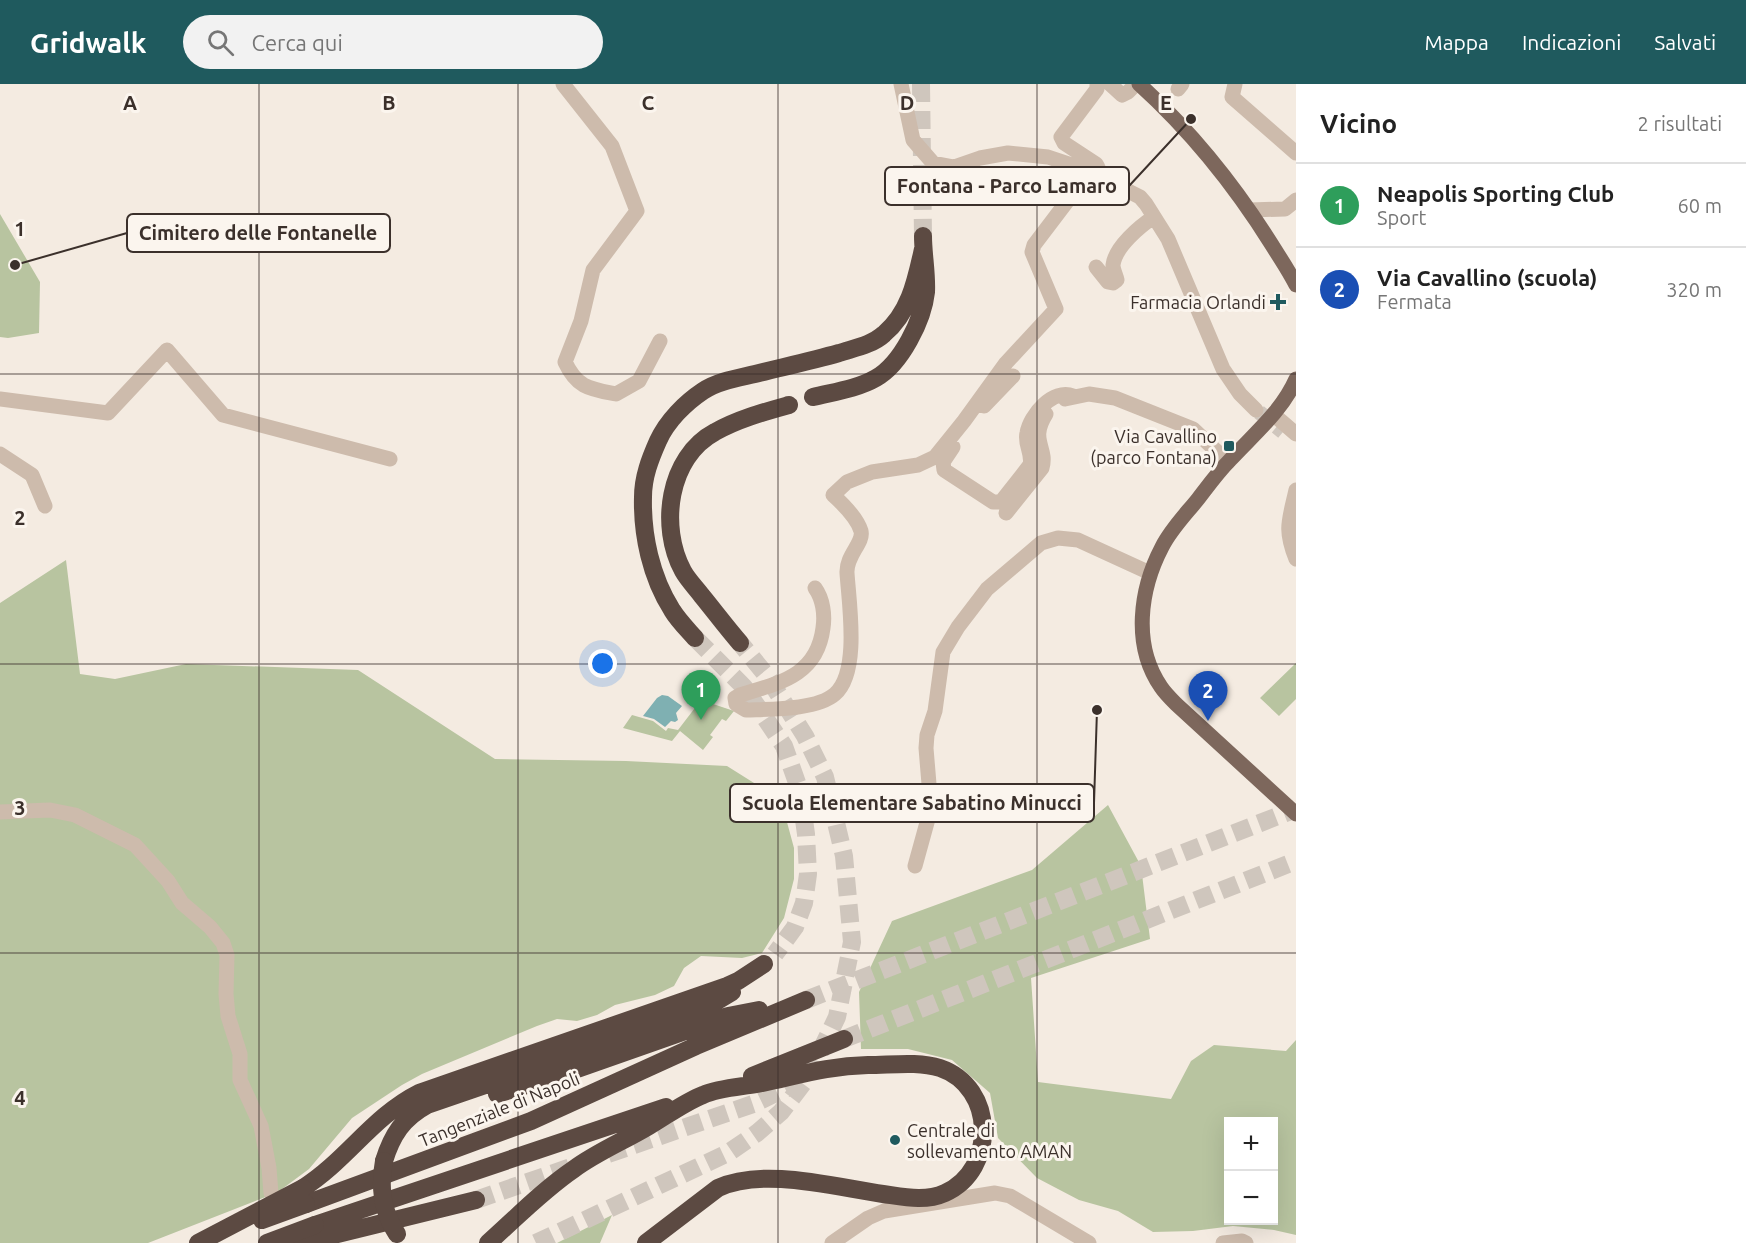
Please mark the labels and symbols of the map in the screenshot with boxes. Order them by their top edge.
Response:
text: A [123,91,137,114]
text: B [382,91,396,114]
text: C [642,91,655,114]
text: D [900,91,914,114]
text: E [1160,91,1172,114]
callout: Fontana - Parco Lamaro [885,167,1129,205]
text: Fontana - Parco Lamaro [897,174,1117,197]
callout: Cimitero delle Fontanelle [127,214,390,252]
text: 1 [14,217,26,240]
text: Cimitero delle Fontanelle [139,221,377,244]
place label: Farmacia Orlandi [1130,292,1266,312]
marker: Farmacia Orlandi [1271,295,1285,309]
place label: Via Cavallino (parco Fontana) [1090,426,1217,468]
marker: Via Cavallino (parco Fontana) [1222,439,1236,453]
text: 2 [14,506,26,529]
your location [588,649,617,678]
pin: 1 [682,670,720,720]
pin: 2 [1188,672,1228,721]
callout: Scuola Elementare Sabatino Minucci [730,784,1094,822]
text: Scuola Elementare Sabatino Minucci [742,791,1082,814]
text: 3 [14,796,26,819]
street label: Tangenziale di Napoli [416,1068,582,1150]
text: 4 [14,1086,26,1109]
place label: Centrale di sollevamento AMAN [907,1120,1072,1161]
marker: Centrale di sollevamento AMAN [888,1133,902,1147]

